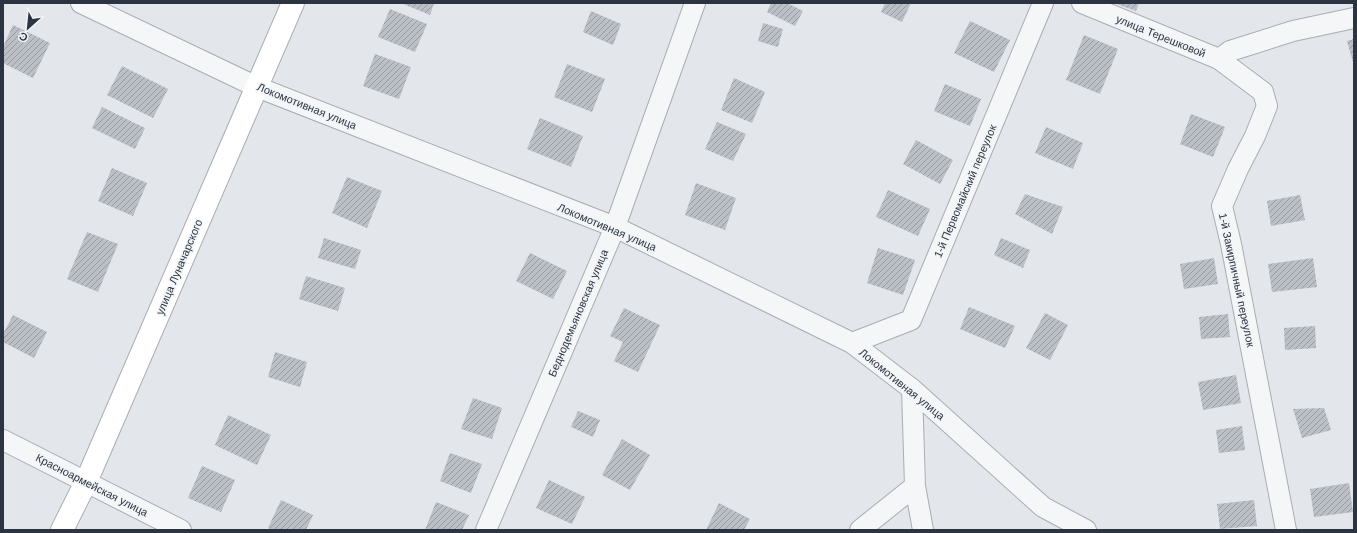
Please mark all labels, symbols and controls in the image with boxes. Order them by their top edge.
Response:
north arrow [8,8,48,48]
street label: улица Терешковой [1114,13,1208,59]
text: С [17,30,30,44]
street label: Локомотивная улица [255,81,359,132]
street label: 1-й Первомайский переулок [931,123,999,259]
street label: Локомотивная улица [556,201,659,254]
street label: 1-й Закирпичный переулок [1217,212,1257,348]
street label: улица Луначарского [153,217,205,317]
street label: Беднодемьяновская улица [546,247,611,378]
street label: Локомотивная улица [857,346,948,423]
street label: Красноармейская улица [34,451,151,519]

